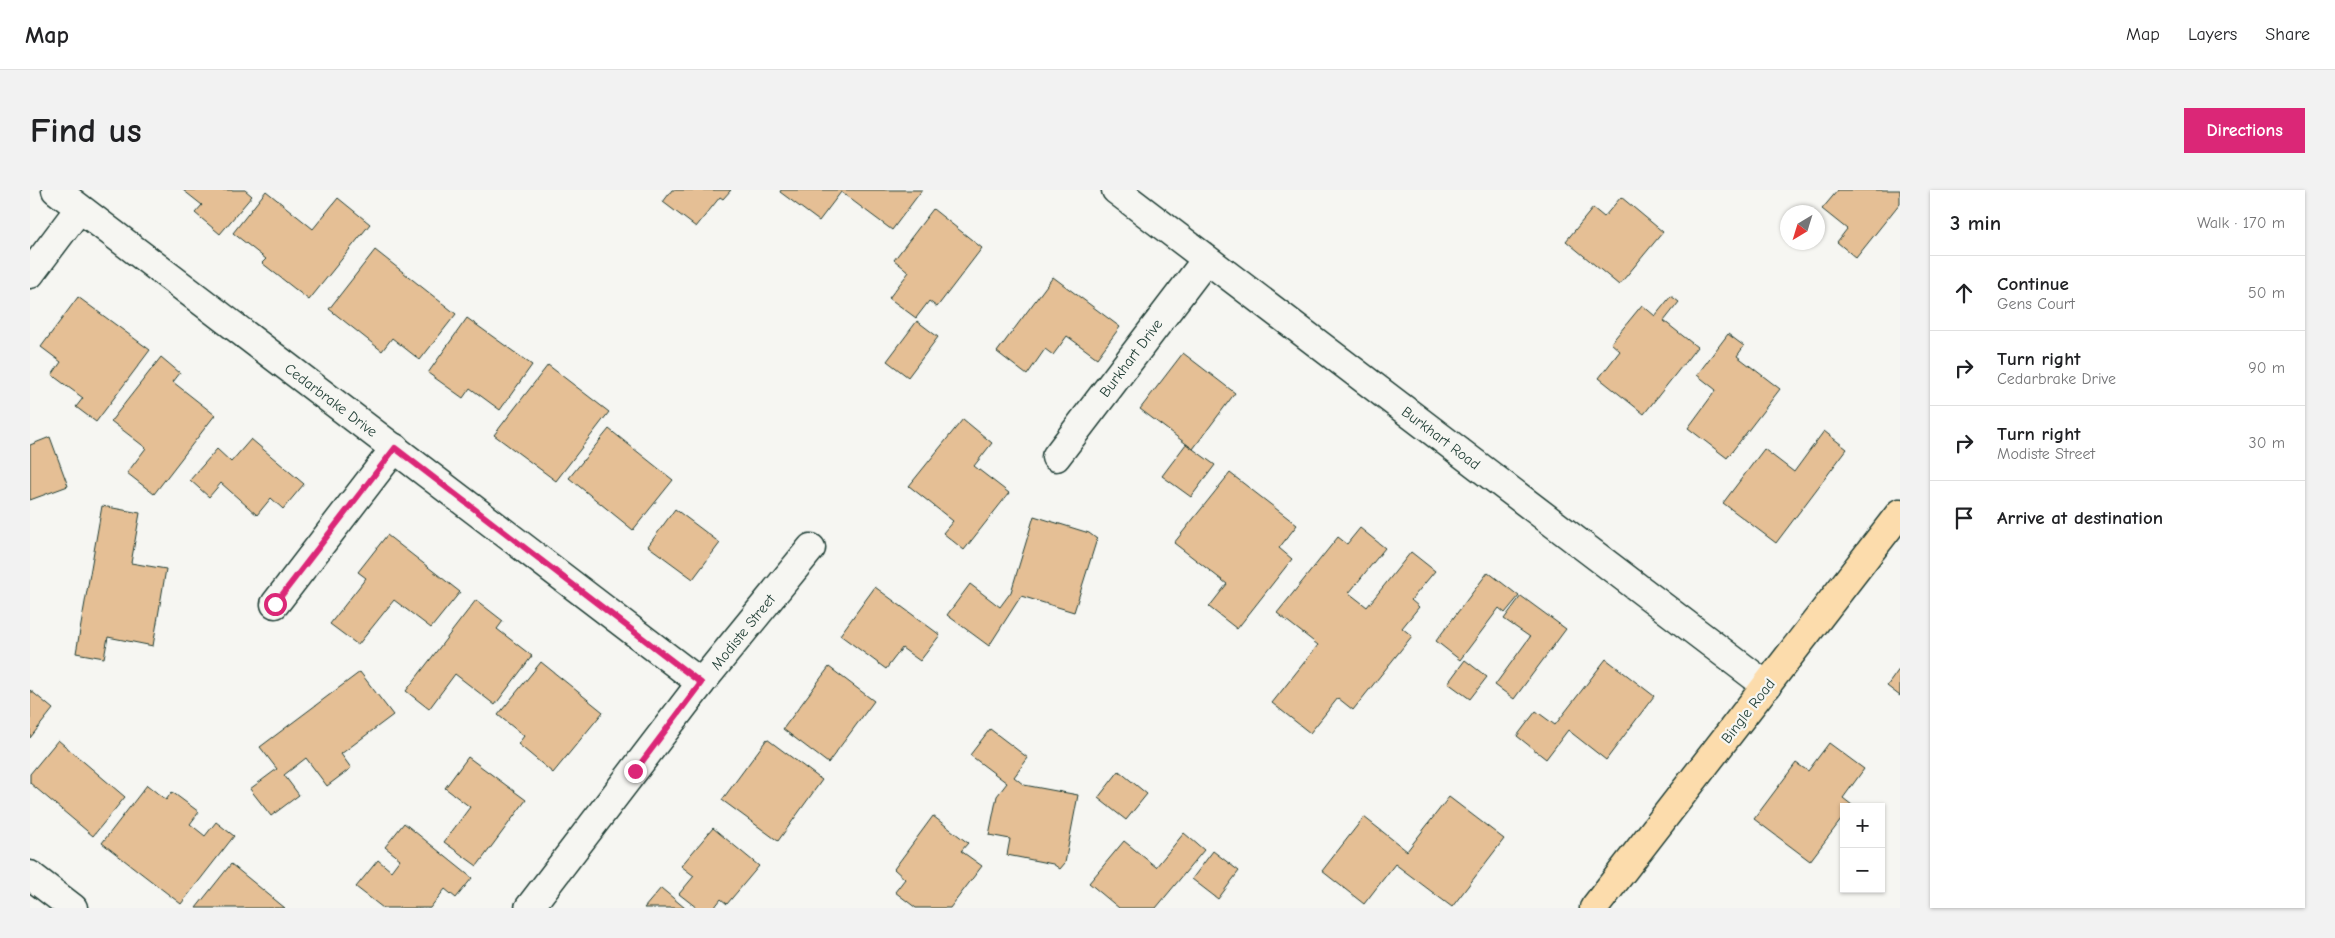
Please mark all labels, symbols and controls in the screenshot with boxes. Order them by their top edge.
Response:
text: Map [25,21,69,49]
text: Map [2126,24,2160,45]
text: Layers [2188,24,2237,45]
text: Share [2265,24,2310,45]
button: Directions [2184,108,2305,153]
text: Find us [30,110,142,151]
north arrow [1780,205,1825,250]
text: 3 min [1950,211,2001,235]
text: Walk · 170 m [2197,214,2285,232]
text: Continue [1997,273,2069,295]
icon: ahead [1950,279,1978,307]
text: 50 m [2248,284,2285,302]
text: Gens Court [1997,295,2075,313]
street label: Burkhart Drive [1096,315,1167,401]
text: Turn right [1997,348,2081,370]
icon: right [1950,354,1978,382]
street label: Cedarbrake Drive [281,359,381,441]
text: 90 m [2248,359,2285,377]
text: Cedarbrake Drive [1997,370,2116,388]
street label: Burkhart Road [1398,403,1484,473]
text: Turn right [1997,423,2081,445]
icon: right [1950,429,1978,457]
text: 30 m [2249,434,2285,452]
text: Modiste Street [1997,445,2095,463]
icon: arrive [1950,504,1978,532]
text: Arrive at destination [1997,507,2163,529]
street label: Modiste Street [707,590,779,673]
route start [264,593,287,616]
street label: Bingle Road [1717,675,1779,747]
route end [624,760,647,783]
map controls [1840,803,1885,893]
button: + [1840,803,1885,848]
button: − [1840,848,1885,893]

